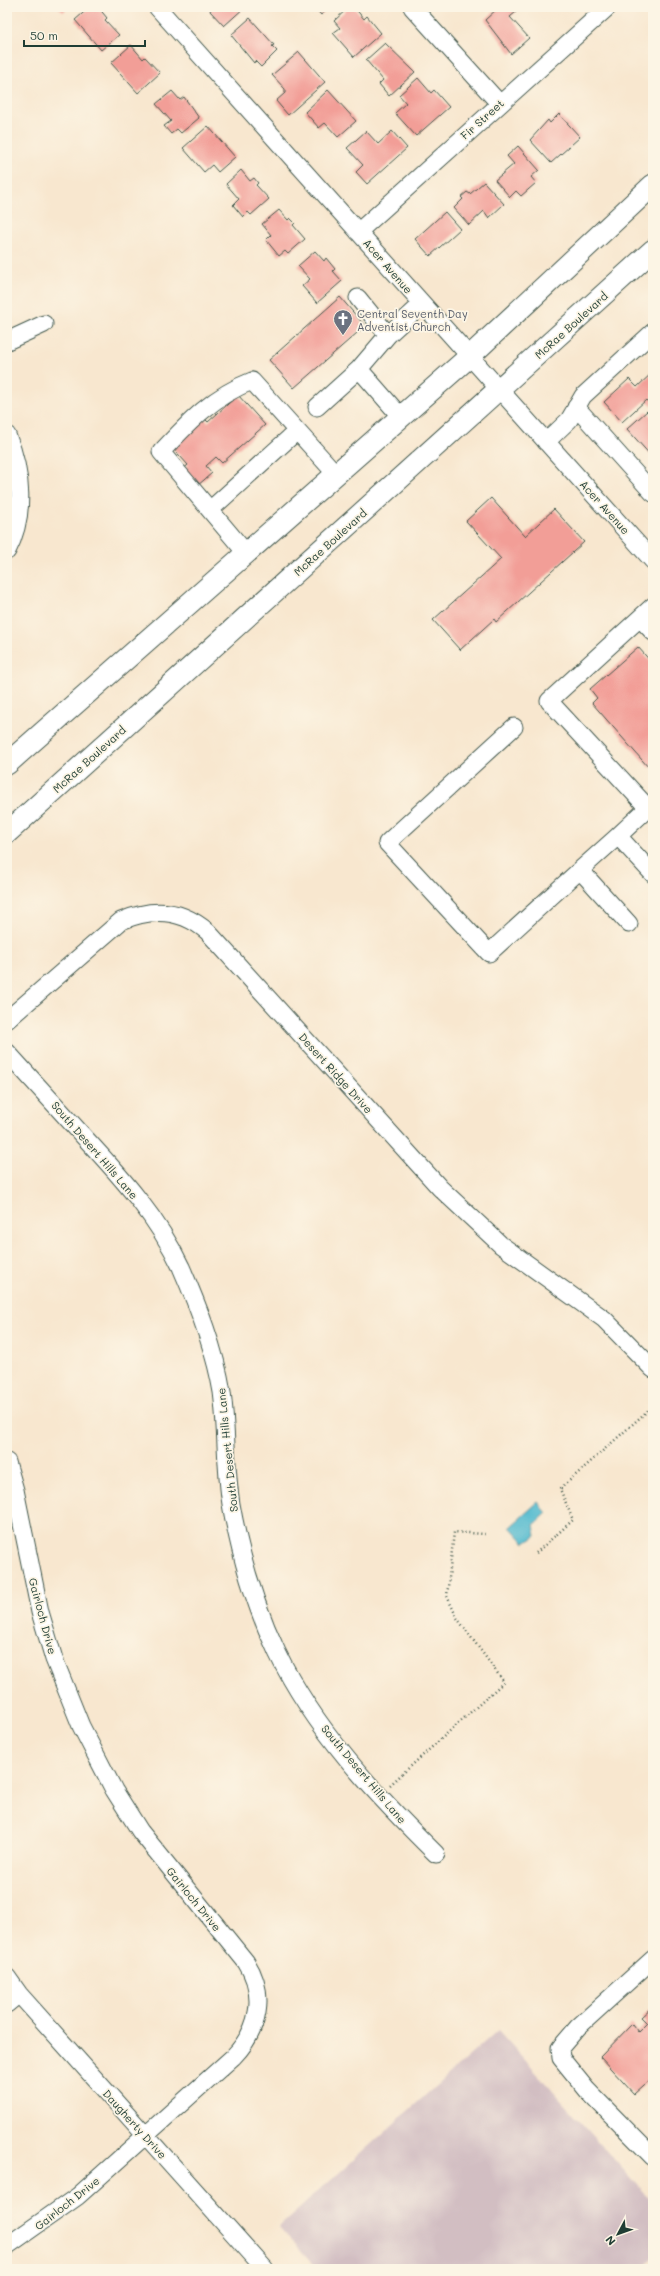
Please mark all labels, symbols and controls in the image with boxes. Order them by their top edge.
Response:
scale bar [24,22,145,48]
text: 50 m [30,27,58,43]
street label: Fir Street [457,95,507,142]
street label: Acer Avenue [360,235,416,297]
street label: McRae Boulevard [531,288,611,362]
place label: Central Seventh Day Adventist Church [357,306,468,334]
church icon: Central Seventh Day Adventist Church [332,308,354,336]
street label: Acer Avenue [577,477,633,537]
street label: McRae Boulevard [290,505,370,579]
street label: McRae Boulevard [49,722,129,796]
street label: Desert Ridge Drive [296,1029,376,1117]
street label: South Desert Hills Lane [48,1098,142,1202]
street label: South Desert Hills Lane [213,1387,241,1513]
street label: Gairloch Drive [26,1576,60,1656]
street label: South Desert Hills Lane [318,1721,410,1827]
street label: Gairloch Drive [163,1864,225,1934]
street label: Daugherty Drive [100,2086,170,2162]
street label: Gairloch Drive [31,2173,103,2233]
north arrow [598,2214,638,2254]
text: N [602,2233,618,2249]

